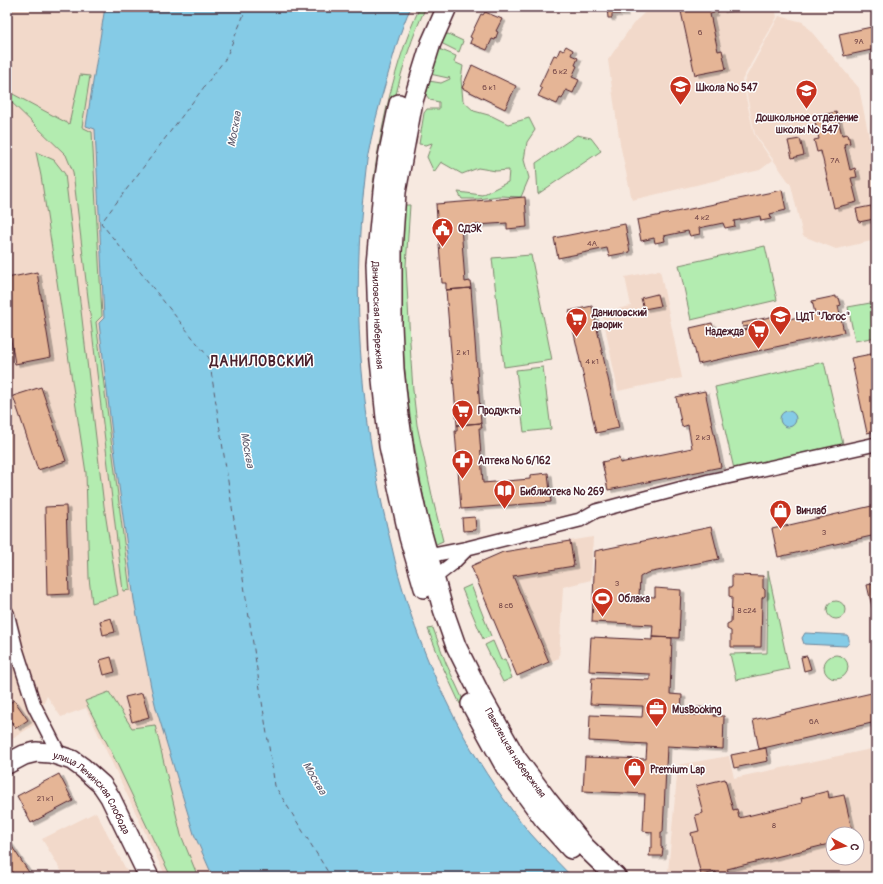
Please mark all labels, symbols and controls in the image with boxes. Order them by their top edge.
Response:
house number: 6 [698,28,703,37]
house number: 9А [854,37,864,46]
house number: 6 к2 [553,67,568,76]
school or university icon: Школа № 547 [668,74,694,107]
school or university icon: Дошкольное отделение школы № 547 [794,78,820,111]
place label: Школа № 547 [695,82,758,94]
house number: 6 к1 [482,83,496,92]
water label: Москва [225,110,244,148]
place label: Дошкольное отделение школы № 547 [755,112,859,136]
house number: 7А [830,156,840,165]
house number: 4 к2 [695,213,710,222]
public building icon: СДЭК [430,215,456,248]
place label: СДЭК [458,223,482,235]
house number: 4А [587,239,597,248]
street label: Даниловская набережная [369,260,386,370]
school or university icon: ЦДТ "Логос" [767,303,793,336]
supermarket icon: Даниловский дворик [563,305,589,338]
place label: Даниловский дворик [591,307,647,331]
place label: ЦДТ "Логос" [796,311,850,323]
supermarket icon: Надежда [746,318,772,351]
place label: Надежда [705,326,744,338]
house number: 2 к1 [456,348,470,357]
district label: ДАНИЛОВСКИЙ [209,353,314,370]
house number: 4 к1 [585,357,599,366]
supermarket icon: Продукты [449,397,475,430]
place label: Продукты [478,405,522,417]
water label: Москва [238,431,257,470]
house number: 2 к3 [696,433,711,442]
pharmacy icon: Аптека № 6/162 [449,447,475,480]
place label: Аптека № 6/162 [478,455,551,467]
library icon: Библиотека № 269 [491,478,517,511]
place label: Библиотека № 269 [520,486,604,498]
shop icon: Винлаб [767,497,793,530]
place label: Винлаб [796,505,827,517]
house number: 3 [822,528,827,537]
house number: 3 [615,579,620,588]
sports icon: Облака [590,585,616,618]
place label: Облака [618,593,650,605]
house number: 8 с6 [499,601,514,610]
house number: 8 с24 [738,606,757,615]
office icon: MusBooking [643,696,669,729]
place label: MusBooking [672,704,722,716]
street label: Павелецкая набережная [482,706,548,800]
house number: 6А [809,717,819,726]
street label: улица Ленинская Слобода [51,749,132,837]
shop icon: Premium Lap [621,756,647,789]
water label: Москва [300,760,330,798]
place label: Premium Lap [650,764,705,776]
house number: 21 к1 [37,794,53,803]
house number: 8 [772,821,776,830]
north arrow [825,826,865,866]
text: С [848,843,861,852]

